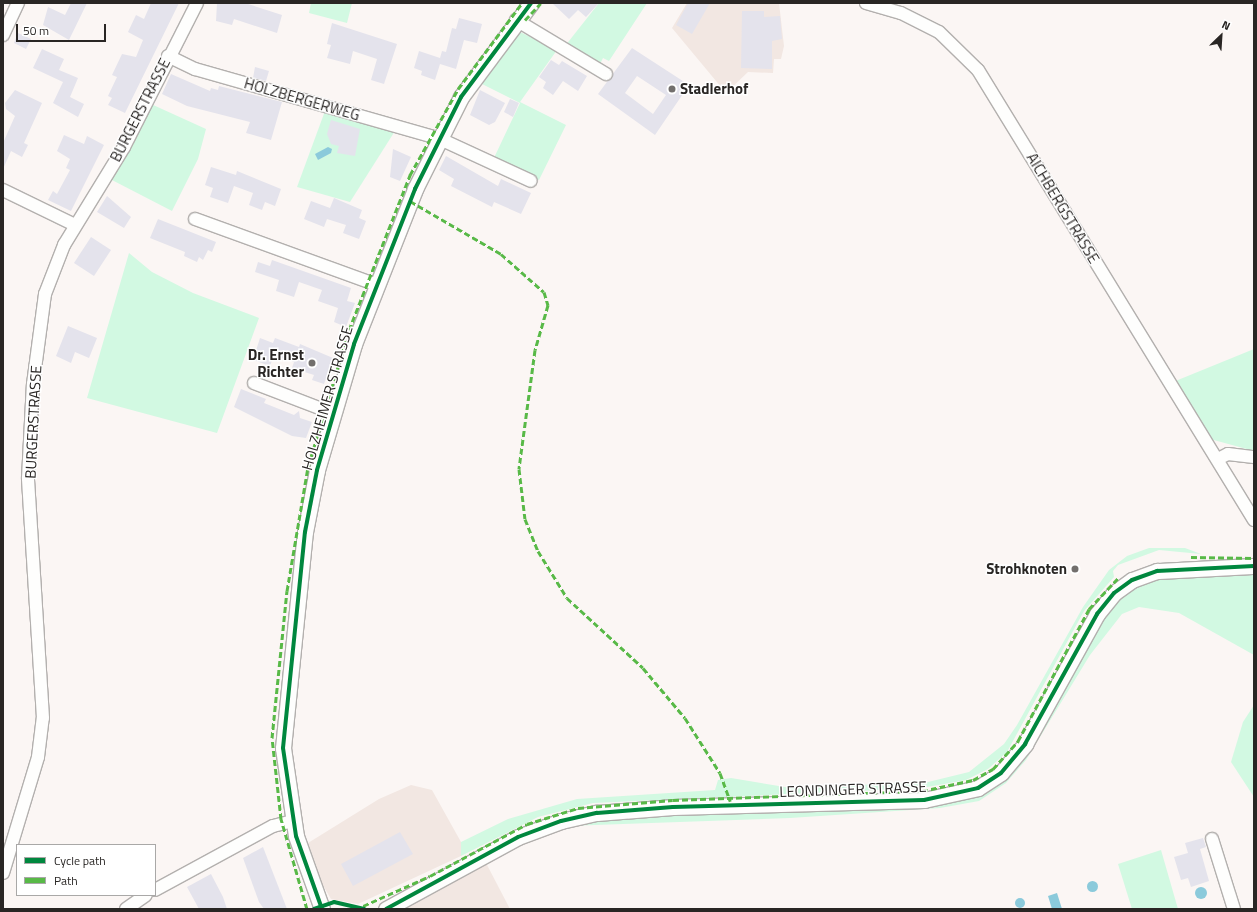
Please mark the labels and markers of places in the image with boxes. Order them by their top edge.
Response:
place label: Stadlerhof [680,80,748,98]
marker: Stadlerhof [667,84,677,94]
place label: Dr. Ernst Richter [248,345,304,380]
marker: Dr. Ernst Richter [307,358,317,368]
place label: Strohknoten [986,560,1067,578]
marker: Strohknoten [1070,564,1080,574]

